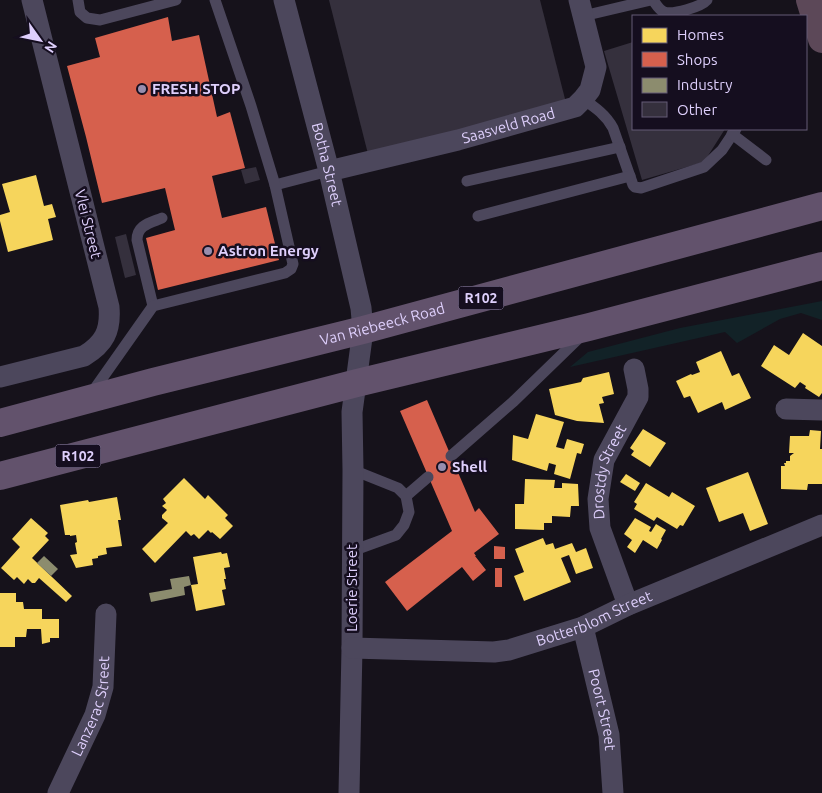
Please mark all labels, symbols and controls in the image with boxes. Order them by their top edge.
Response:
north arrow [15,15,65,65]
legend [632,15,807,130]
text: Homes [677,26,724,43]
text: N [41,38,60,56]
text: Shops [677,51,718,68]
text: Industry [677,76,732,93]
place label: FRESH STOP [152,80,240,97]
marker: FRESH STOP [136,83,148,95]
text: Other [677,101,717,118]
street label: Saasveld Road [460,104,557,147]
street label: Botha Street [309,121,346,208]
street label: Vlei Street [72,188,105,260]
place label: Astron Energy [218,242,319,259]
marker: Astron Energy [202,245,214,257]
road number: R102 [458,286,504,310]
street label: Van Riebeeck Road [318,299,447,348]
street label: Drostdy Street [588,421,630,520]
road number: R102 [56,444,100,468]
place label: Shell [452,458,487,475]
marker: Shell [436,461,448,473]
street label: Loerie Street [343,544,360,632]
street label: Botterblom Street [534,587,654,649]
street label: Lanzerac Street [68,656,112,759]
street label: Poort Street [585,667,619,751]

